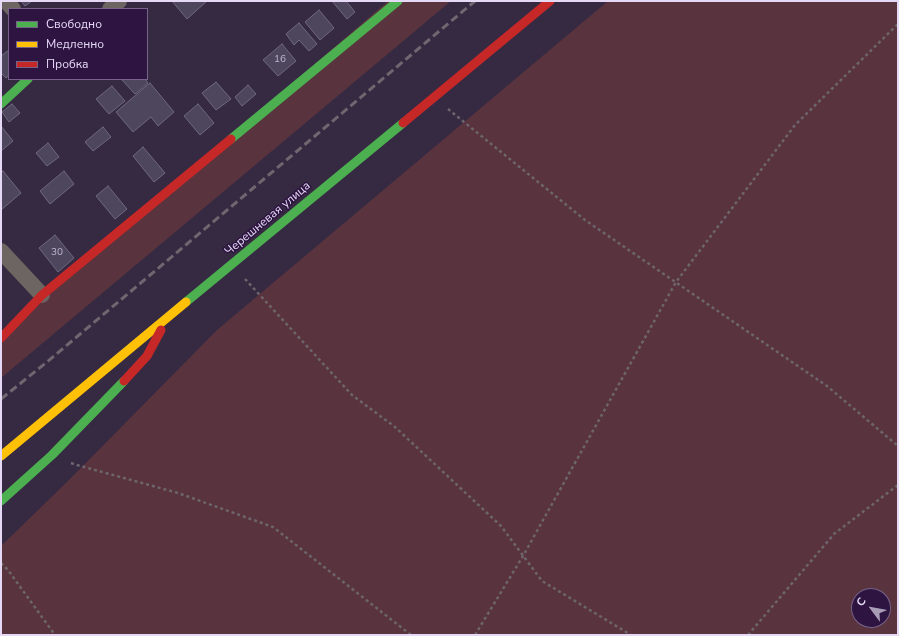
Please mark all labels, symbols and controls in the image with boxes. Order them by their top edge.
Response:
legend [8,8,148,80]
text: Свободно [46,16,102,32]
text: Медленно [46,36,104,52]
house number: 16 [274,54,286,66]
text: Пробка [46,56,89,72]
street label: Черешневая улица [222,179,314,259]
house number: 30 [51,247,63,259]
north arrow [851,588,891,628]
text: С [853,595,870,609]

